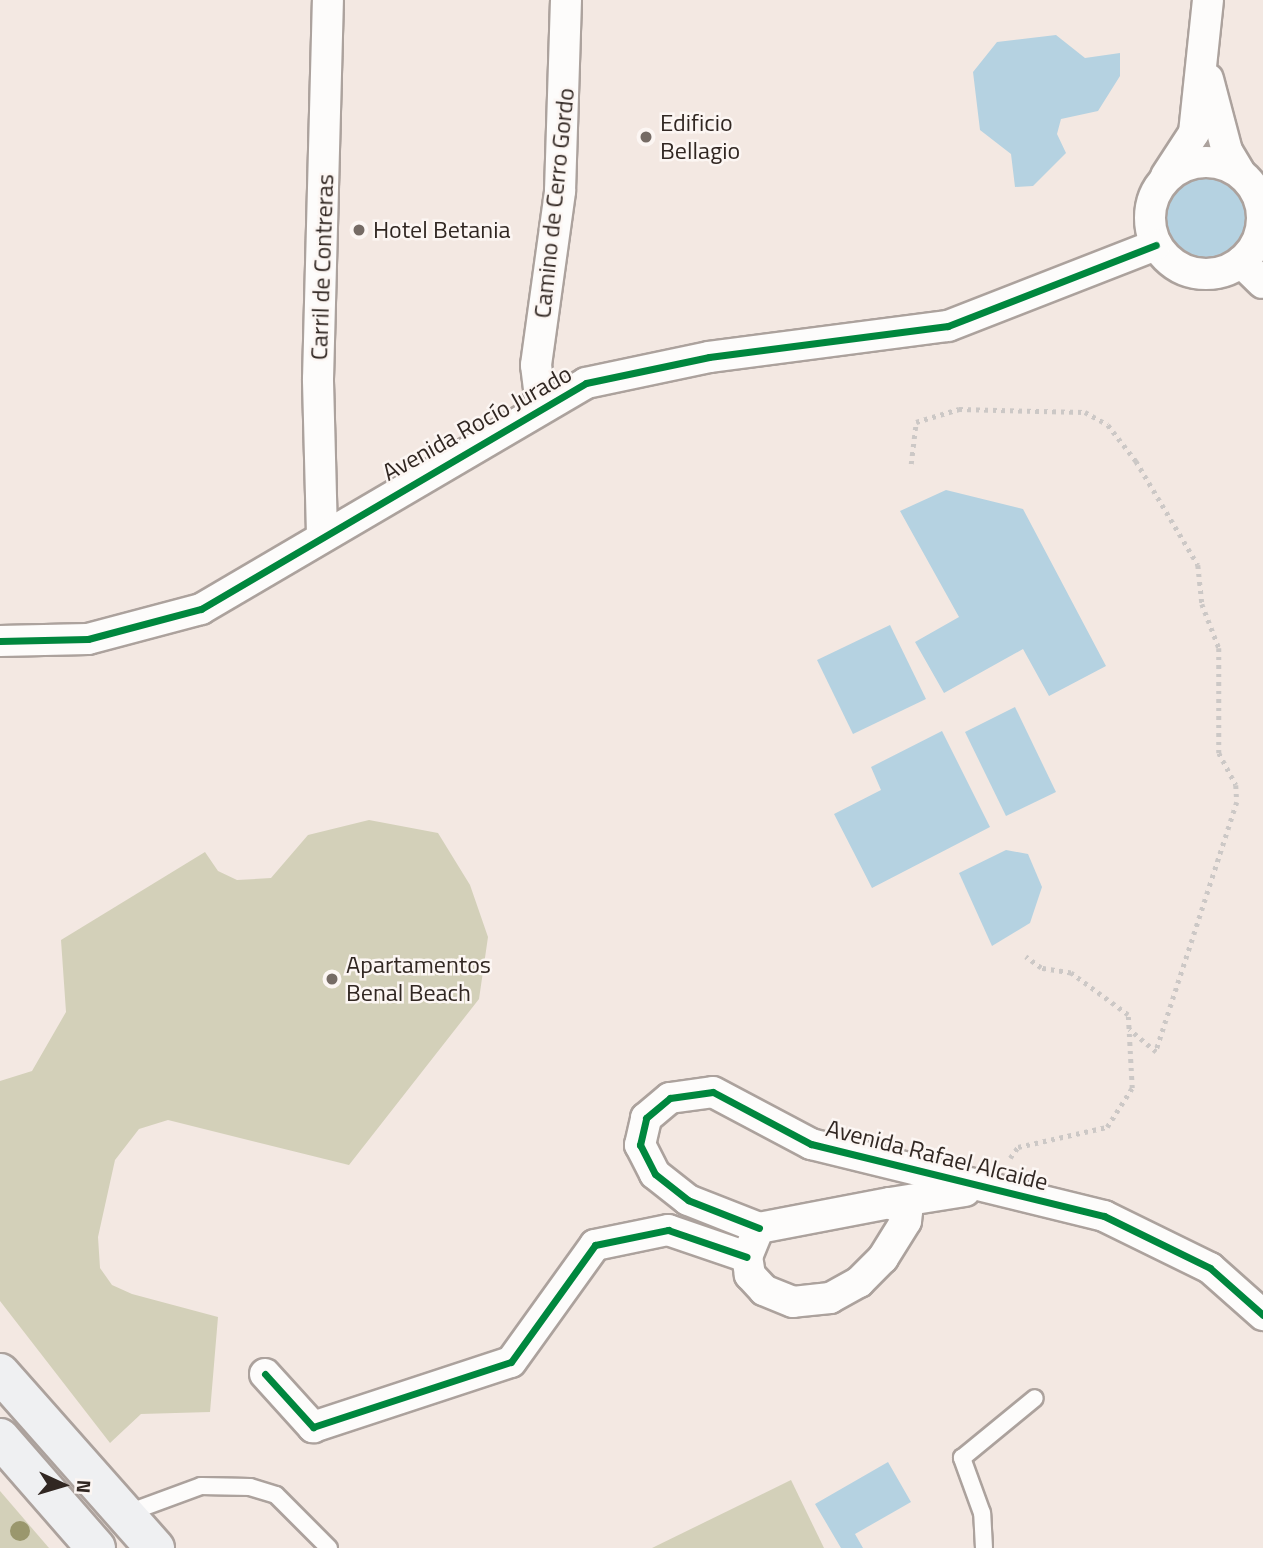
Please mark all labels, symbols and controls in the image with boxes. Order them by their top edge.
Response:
street label: Camino de Cerro Gordo [528,86,580,320]
place label: Edificio Bellagio [660,109,740,165]
marker: Edificio Bellagio [638,129,654,145]
street label: Carril de Contreras [304,173,340,361]
place label: Hotel Betania [373,216,510,244]
marker: Hotel Betania [351,222,367,238]
street label: Avenida Rocío Jurado [377,359,577,487]
place label: Apartamentos Benal Beach [346,951,491,1007]
marker: Apartamentos Benal Beach [324,971,340,987]
street label: Avenida Rafael Alcaide [823,1113,1051,1197]
north arrow [28,1450,98,1520]
text: N [70,1479,99,1494]

